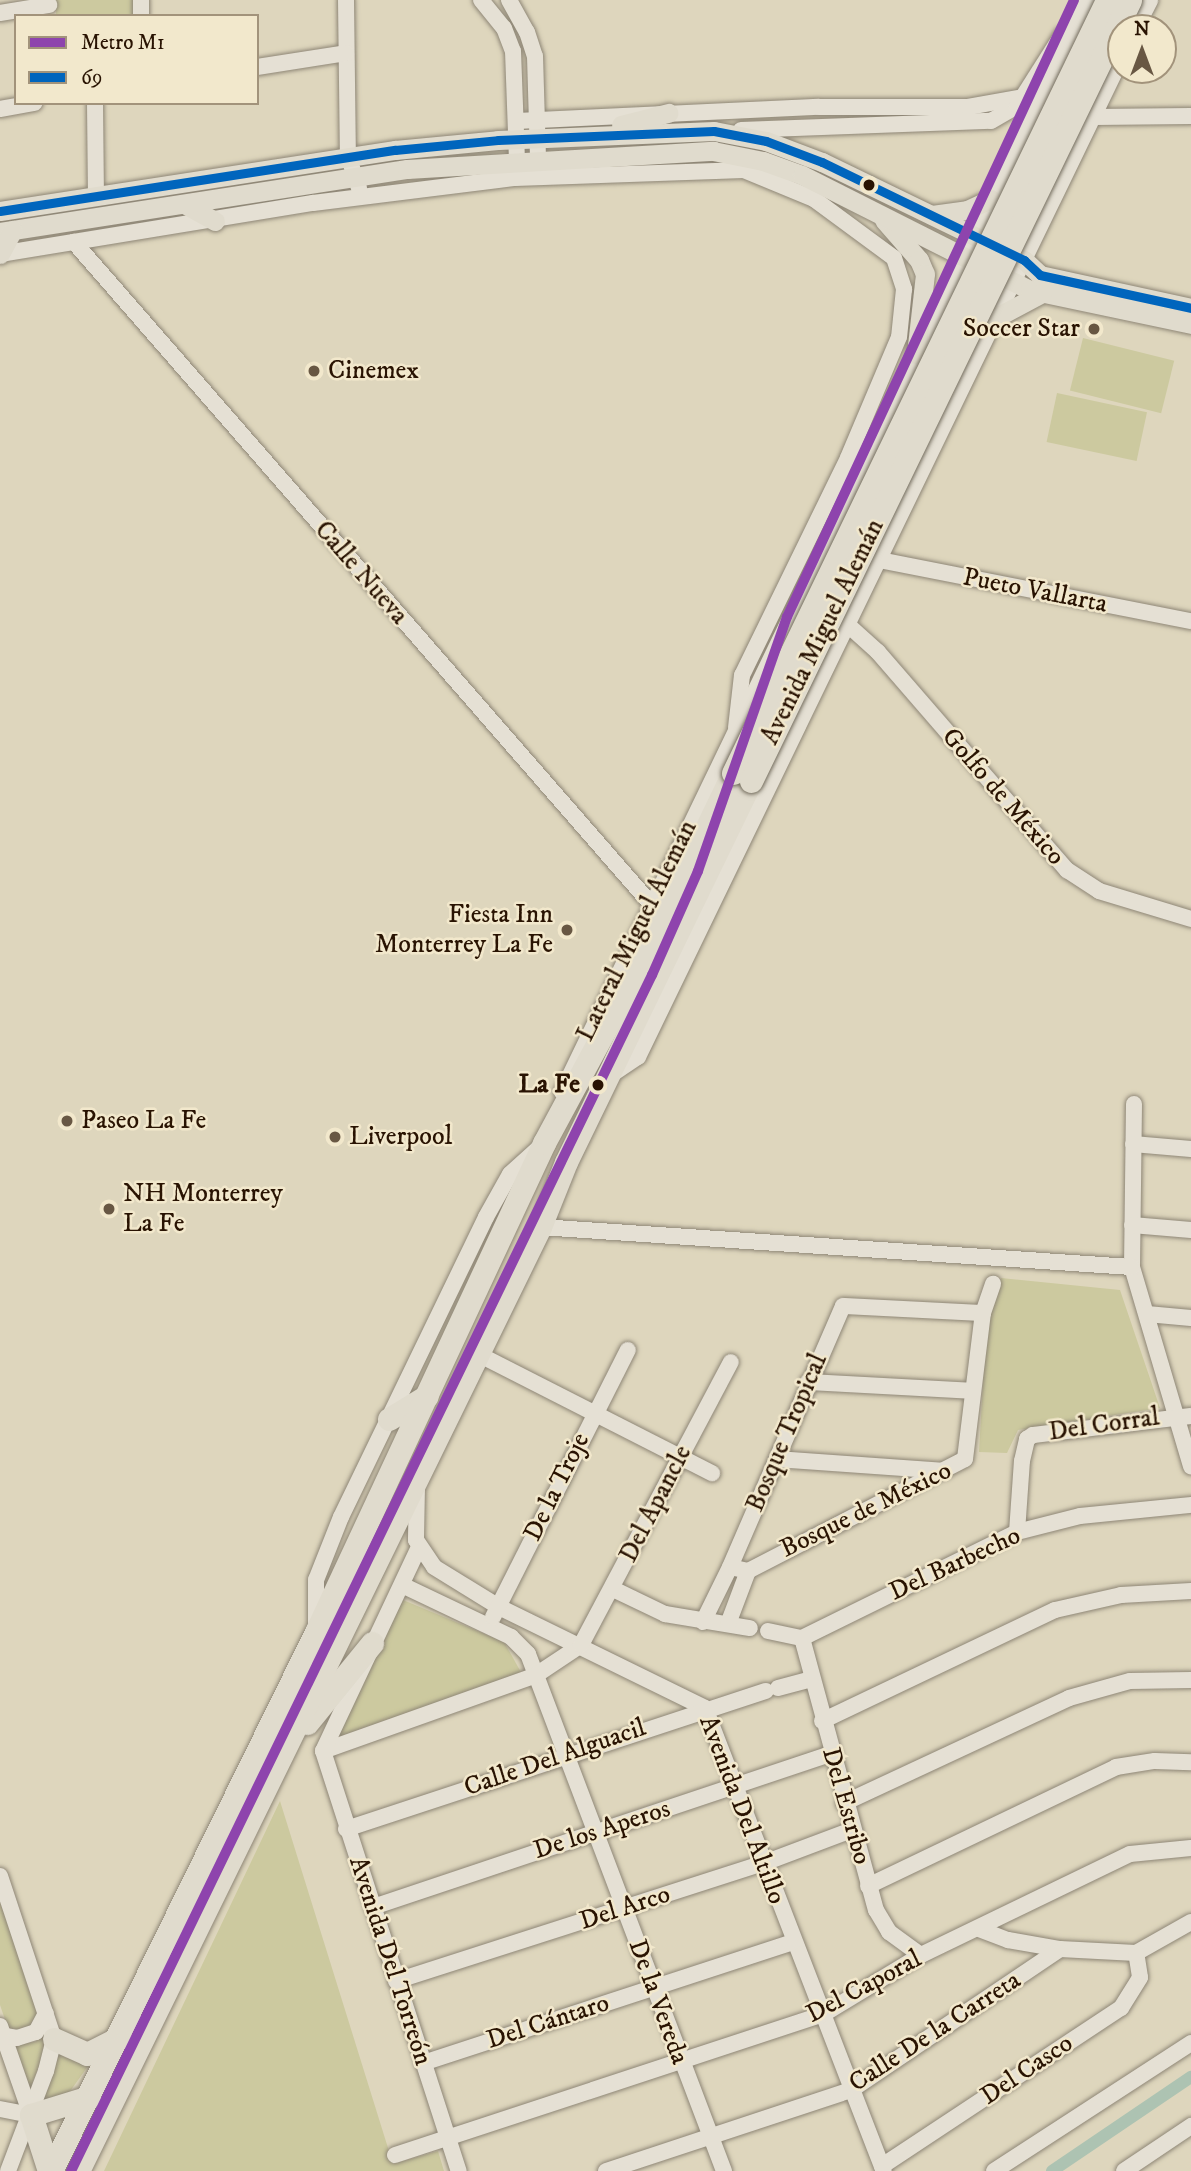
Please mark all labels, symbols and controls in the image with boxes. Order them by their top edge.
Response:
legend [14,14,259,105]
north arrow [1107,14,1177,84]
text: N [1134,18,1150,41]
text: Metro M1 [81,30,165,56]
text: 69 [81,65,102,91]
unlabelled marker [862,178,876,192]
place label: Soccer Star [963,313,1080,345]
marker: Soccer Star [1086,321,1102,337]
place label: Cinemex [328,355,419,387]
marker: Cinemex [306,363,322,379]
street label: Avenida Miguel Alemán [755,514,891,750]
street label: Calle Nueva [308,515,414,631]
street label: Pueto Vallarta [960,562,1110,620]
street label: Golfo de México [935,722,1071,872]
street label: Lateral Miguel Alemán [570,815,704,1047]
place label: Fiesta Inn Monterrey La Fe [375,899,553,960]
marker: Fiesta Inn Monterrey La Fe [559,922,575,938]
place label: La Fe [519,1069,580,1101]
marker: La Fe [587,1074,609,1096]
place label: Paseo La Fe [81,1105,206,1137]
marker: Paseo La Fe [59,1113,75,1129]
place label: Liverpool [349,1121,452,1153]
marker: Liverpool [327,1129,343,1145]
place label: NH Monterrey La Fe [123,1178,283,1240]
marker: NH Monterrey La Fe [101,1201,117,1217]
street label: Bosque Tropical [740,1349,834,1517]
street label: Del Corral [1047,1402,1161,1448]
street label: De la Troje [517,1428,597,1546]
street label: Del Apancle [613,1440,699,1568]
street label: Bosque de México [775,1455,957,1565]
street label: Del Barbecho [885,1520,1025,1608]
street label: Avenida Del Altillo [692,1711,792,1909]
street label: Calle Del Alguacil [460,1712,650,1804]
street label: Del Estribo [814,1744,878,1868]
street label: De los Aperos [530,1793,674,1867]
street label: Avenida Del Torreón [342,1853,438,2069]
street label: Del Arco [576,1879,674,1937]
street label: De la Vereda [621,1935,695,2069]
street label: Del Caporal [801,1944,927,2030]
street label: Calle De la Carreta [843,1965,1027,2099]
street label: Del Cántaro [483,1988,613,2056]
street label: Del Casco [975,2028,1079,2112]

